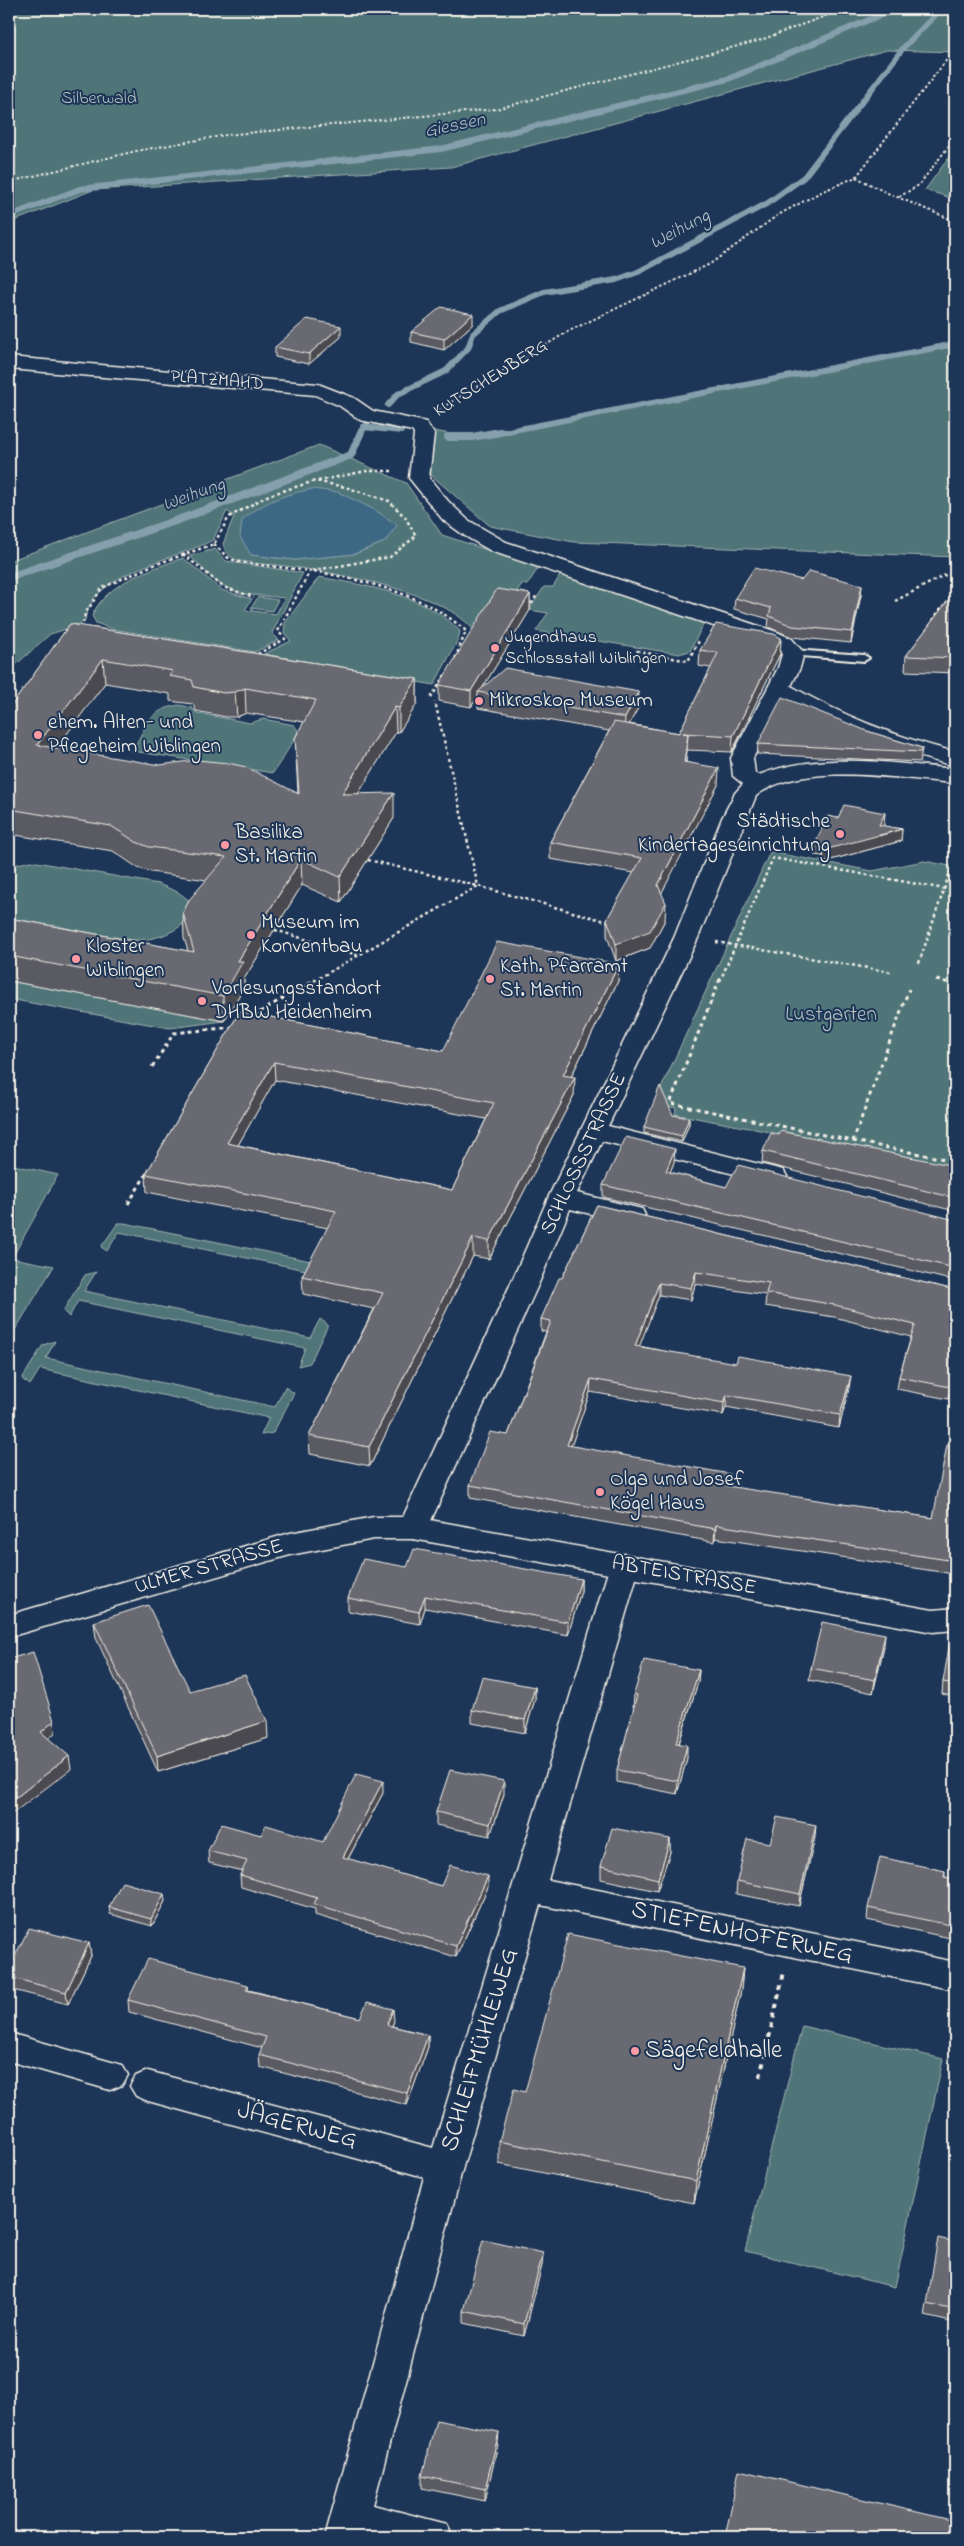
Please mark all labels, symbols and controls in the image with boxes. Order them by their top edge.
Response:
park label: Silberwald [61,86,137,112]
water label: Giessen [422,106,488,146]
water label: Weihung [645,203,716,258]
street label: KUTSCHENBERG [429,334,553,424]
street label: PLATZMAHD [169,364,265,398]
water label: Weihung [159,471,230,520]
place label: Jugendhaus Schlossstall Wiblingen [505,625,667,673]
marker: Jugendhaus Schlossstall Wiblingen [489,642,501,654]
place label: Mikroskop Museum [489,686,653,716]
marker: Mikroskop Museum [473,695,485,707]
place label: ehem. Alten- und Pflegeheim Wiblingen [48,708,221,764]
marker: ehem. Alten- und Pflegeheim Wiblingen [32,729,44,741]
place label: Städtische Kindertageseinrichtung [638,807,831,863]
place label: Basilika St. Martin [234,818,317,872]
marker: Städtische Kindertageseinrichtung [834,828,846,840]
marker: Basilika St. Martin [219,839,231,851]
place label: Museum im Konventbau [261,908,362,962]
marker: Museum im Konventbau [245,929,257,941]
place label: Kloster Wiblingen [86,932,164,988]
place label: Kath. Pfarramt St. Martin [500,952,628,1006]
marker: Kloster Wiblingen [70,953,82,965]
marker: Kath. Pfarramt St. Martin [484,973,496,985]
place label: Vorlesungsstandort DHBW Heidenheim [211,974,381,1028]
marker: Vorlesungsstandort DHBW Heidenheim [196,995,208,1007]
park label: Lustgarten [785,1000,877,1032]
street label: SCHLOSSSTRASSE [533,1068,635,1240]
place label: Olga und Josef Kögel Haus [610,1465,744,1521]
marker: Olga und Josef Kögel Haus [594,1486,606,1498]
street label: ULMER STRASSE [131,1531,287,1603]
street label: ABTEISTRASSE [609,1549,759,1603]
street label: STIEFENHOFERWEG [628,1892,856,1974]
street label: SCHLEIFMÜHLEWEG [432,1944,528,2156]
place label: Sägefeldhalle [645,2033,783,2070]
marker: Sägefeldhalle [629,2045,641,2057]
street label: JÄGERWEG [233,2093,361,2159]

